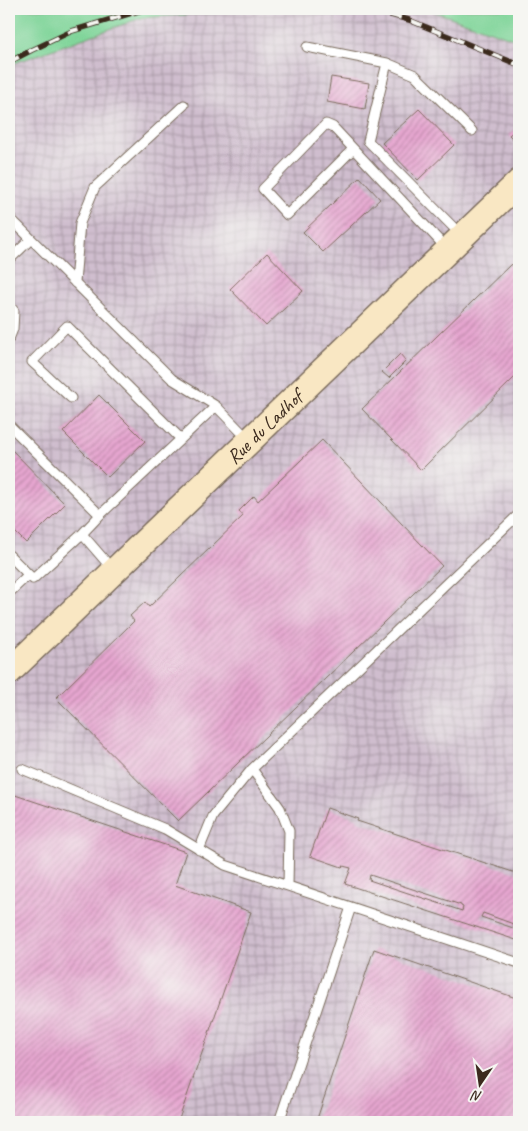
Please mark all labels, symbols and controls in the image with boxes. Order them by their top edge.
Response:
street label: Rue du Ladhof [221,382,311,469]
north arrow [456,1058,506,1108]
text: N [469,1086,483,1105]

